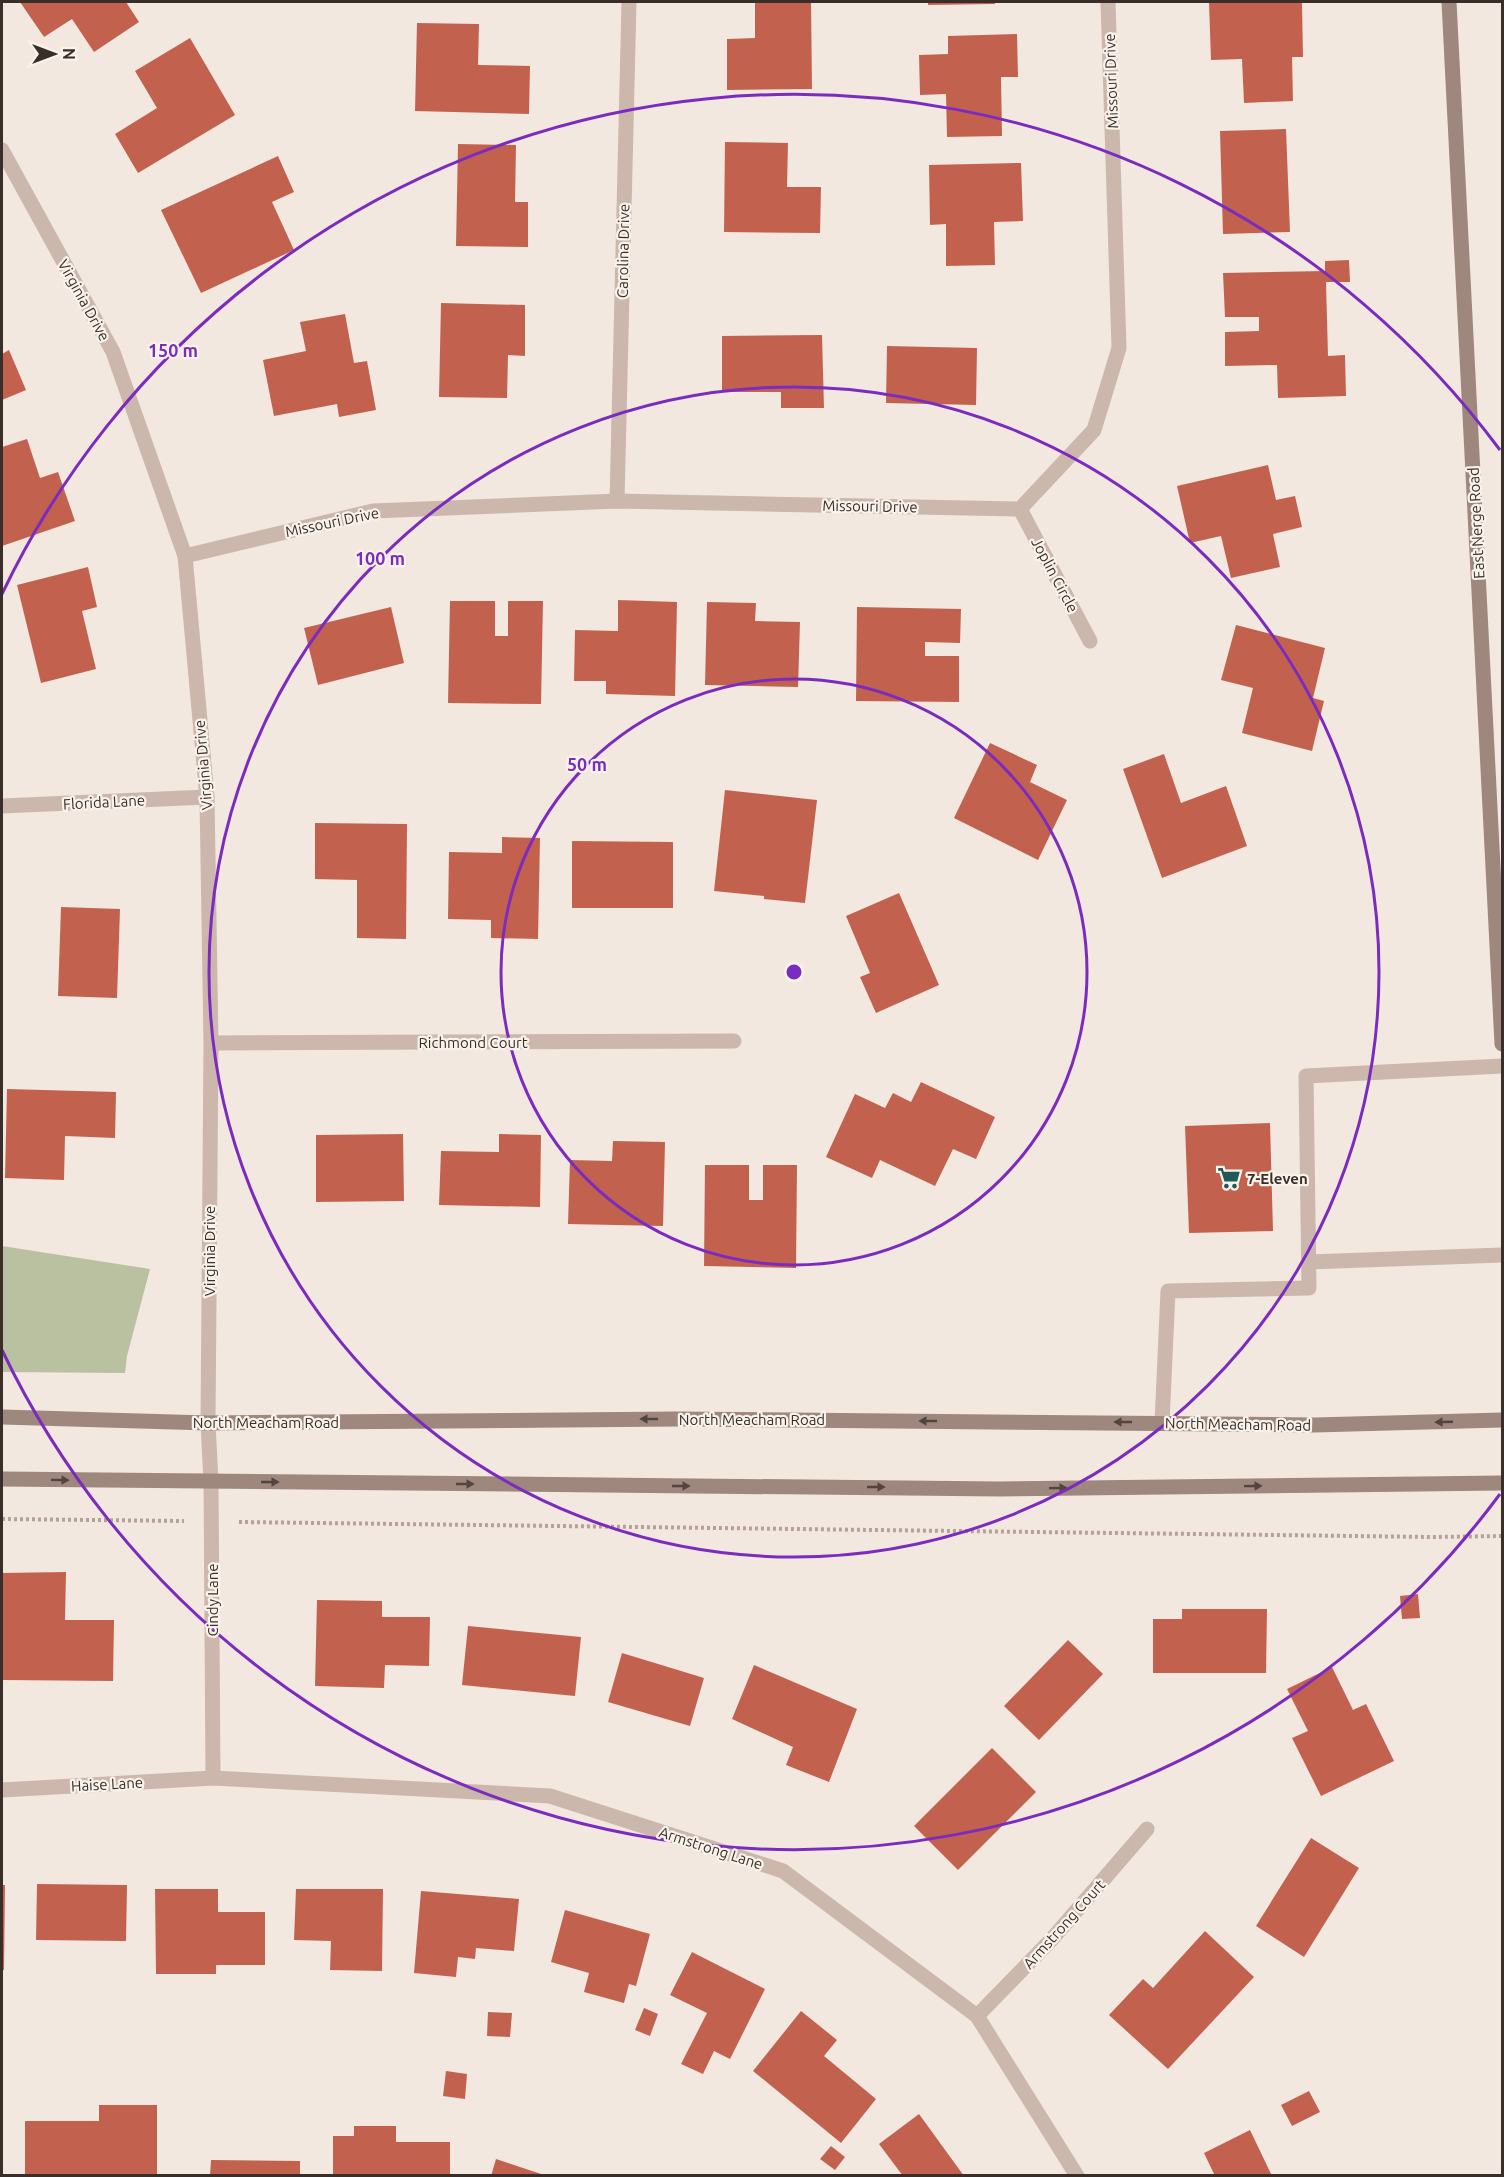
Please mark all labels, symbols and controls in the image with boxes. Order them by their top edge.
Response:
north arrow [24,24,84,84]
street label: Missouri Drive [1101,33,1121,129]
text: N [60,48,78,60]
street label: Carolina Drive [614,204,632,298]
street label: Virginia Drive [55,256,113,344]
text: 150 m [148,340,198,360]
street label: East Nerge Road [1465,467,1487,579]
street label: Missouri Drive [822,497,918,515]
street label: Missouri Drive [284,504,380,540]
street label: Joplin Circle [1028,535,1082,615]
text: 100 m [355,548,405,568]
street label: Virginia Drive [191,719,215,811]
text: 50 m [567,754,607,774]
street label: Florida Lane [63,791,145,813]
centre of rings [784,962,804,982]
street label: Richmond Court [418,1034,528,1051]
supermarket icon: 7-Eleven [1216,1165,1242,1191]
place label: 7-Eleven [1247,1170,1308,1187]
street label: Virginia Drive [201,1206,218,1296]
street label: North Meacham Road [679,1411,825,1428]
street label: North Meacham Road [193,1414,339,1431]
one-way arrow [640,1414,659,1424]
street label: North Meacham Road [1165,1414,1311,1434]
one-way arrow [919,1416,938,1426]
one-way arrow [1114,1417,1133,1427]
one-way arrow [1435,1417,1454,1426]
one-way arrow [50,1475,69,1484]
one-way arrow [260,1477,279,1487]
one-way arrow [455,1479,474,1489]
one-way arrow [671,1481,690,1491]
one-way arrow [1244,1481,1263,1491]
one-way arrow [866,1483,885,1492]
one-way arrow [1049,1483,1068,1493]
street label: Cindy Lane [204,1563,221,1637]
street label: Haise Lane [70,1774,144,1794]
street label: Armstrong Lane [657,1823,765,1873]
street label: Armstrong Court [1020,1876,1109,1972]

